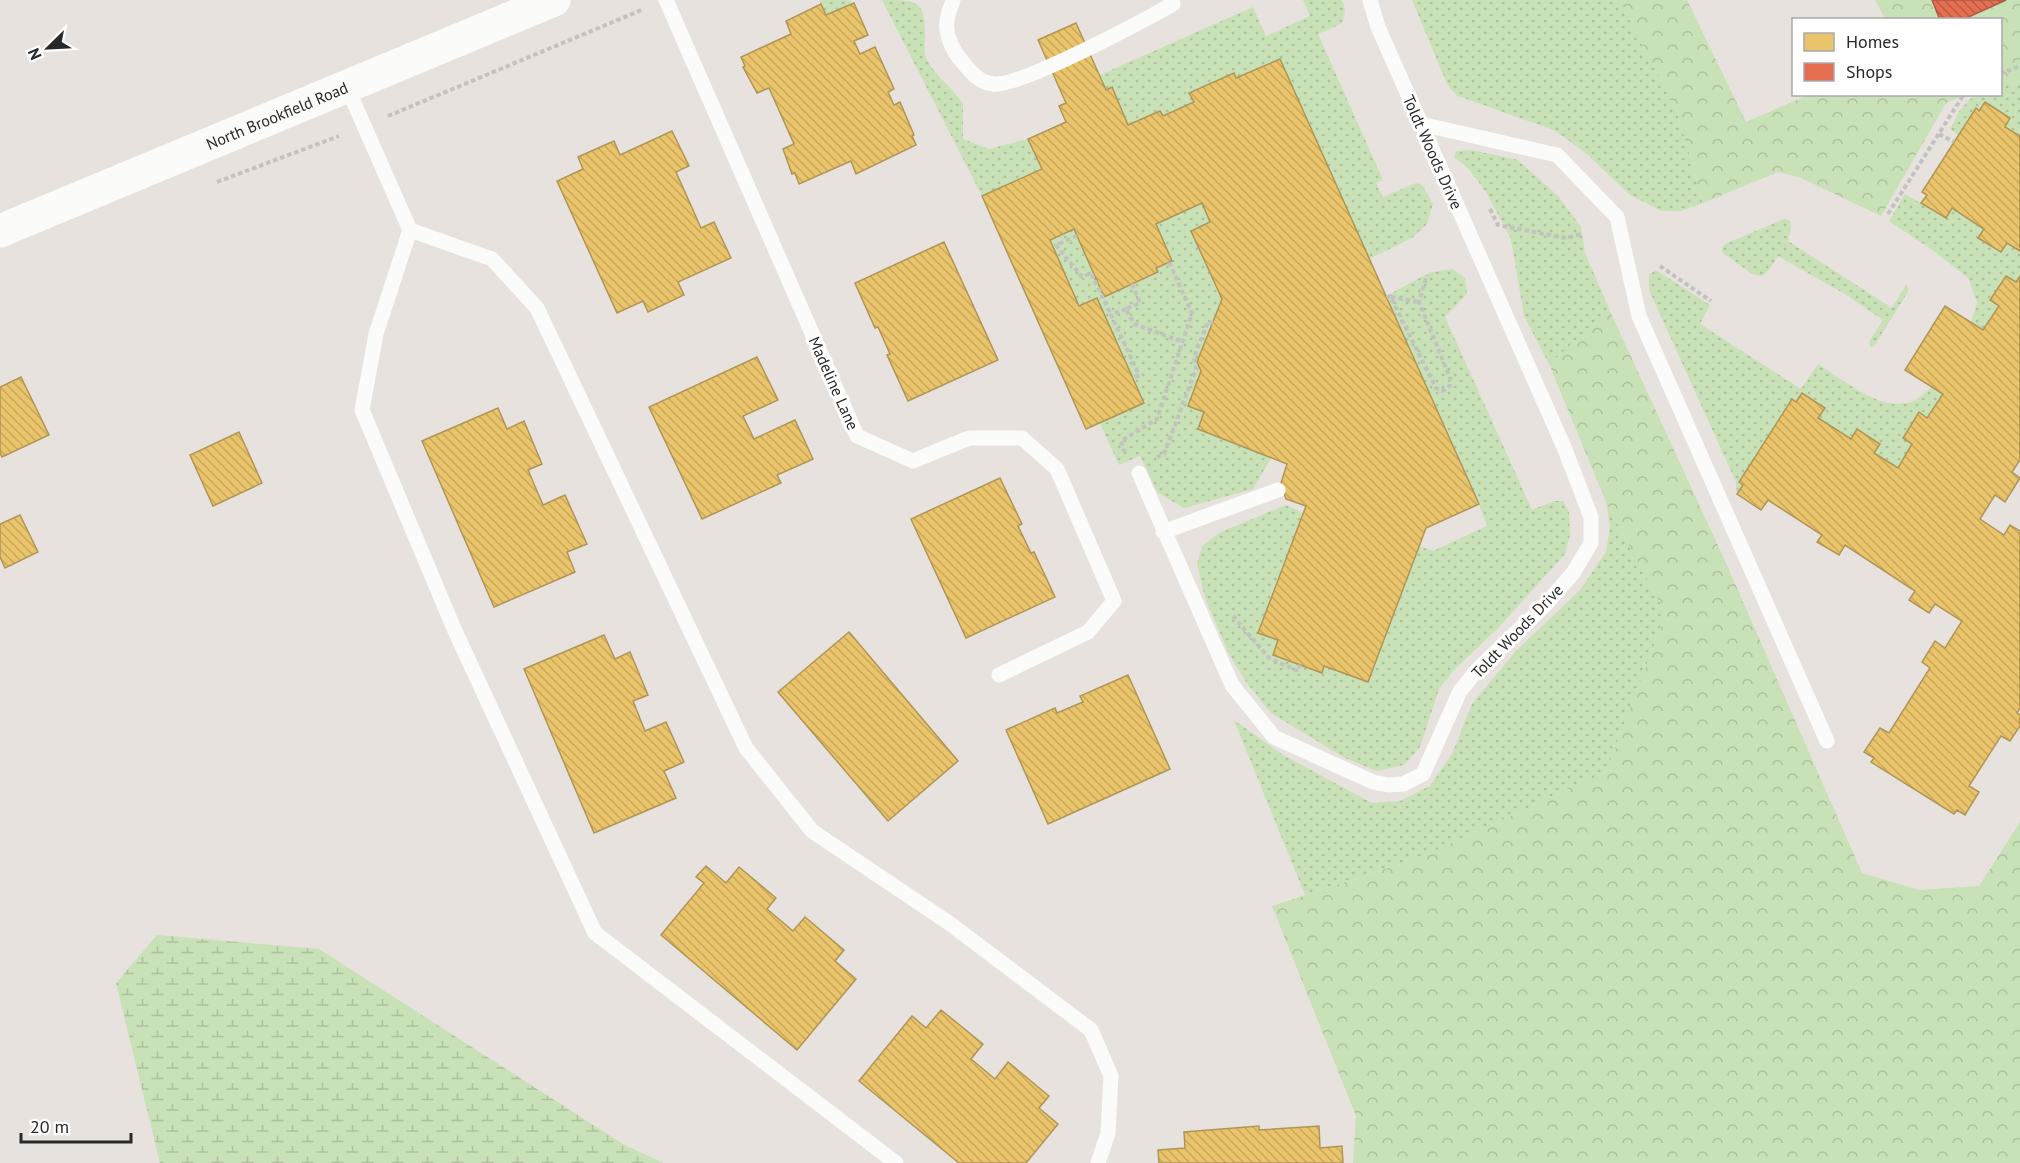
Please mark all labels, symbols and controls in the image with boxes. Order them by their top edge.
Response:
north arrow [18,18,78,78]
legend [1792,18,2002,96]
text: Homes [1846,30,1899,53]
text: N [23,45,46,63]
text: Shops [1846,60,1892,83]
street label: North Brookfield Road [203,77,351,154]
street label: Toldt Woods Drive [1399,92,1467,212]
street label: Madeline Lane [804,333,864,433]
street label: Toldt Woods Drive [1467,580,1567,682]
scale bar [21,1106,130,1144]
text: 20 m [30,1115,69,1138]

